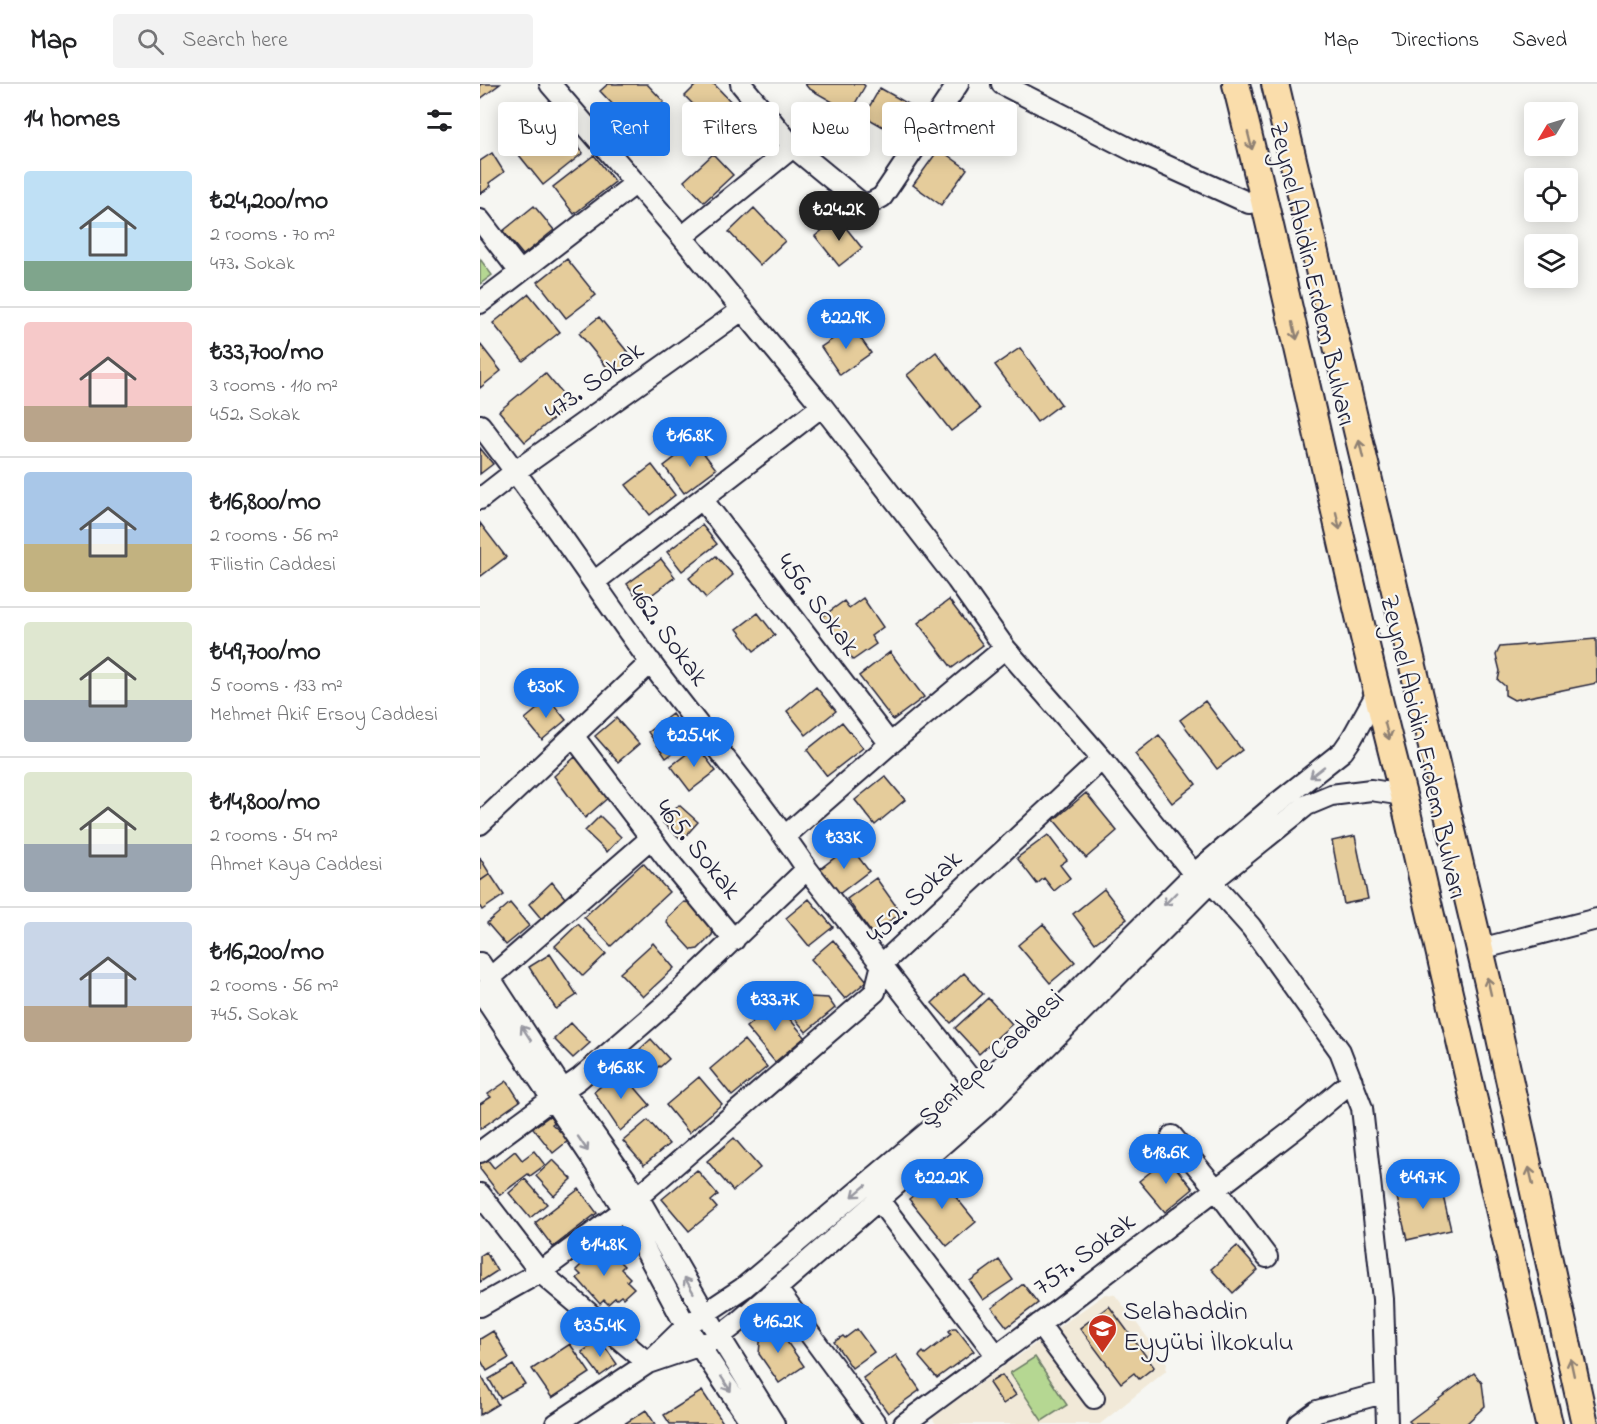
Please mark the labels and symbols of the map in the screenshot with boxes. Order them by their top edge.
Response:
north arrow [1524,102,1578,156]
street label: Zeynel Abidin Erdem Bulvarı [1257,118,1365,430]
one-way arrow [1245,131,1256,150]
pin: ₺24.2K [790,191,888,242]
pin: ₺22.9K [797,299,895,350]
one-way arrow [1289,321,1301,340]
street label: 473. Sokak [537,332,653,431]
pin: ₺16.8K [641,417,739,468]
one-way arrow [1355,440,1367,459]
one-way arrow [1332,511,1344,530]
street label: 456. Sokak [765,546,869,665]
street label: 462. Sokak [617,577,717,695]
street label: Zeynel Abidin Erdem Bulvarı [1368,591,1476,903]
pin: ₺30K [510,668,582,719]
pin: ₺25.4K [645,717,743,768]
one-way arrow [1381,721,1393,740]
one-way arrow [1309,765,1325,778]
street label: 465. Sokak [644,791,750,909]
pin: ₺33K [808,819,880,870]
street label: 452. Sokak [858,842,972,954]
one-way arrow [1162,892,1177,907]
one-way arrow [1483,977,1494,996]
pin: ₺33.7K [726,981,824,1032]
street label: Şentepe Caddesi [910,981,1074,1137]
one-way arrow [519,1025,531,1042]
pin: ₺16.8K [572,1049,670,1100]
pin: ₺18.6K [1117,1134,1215,1185]
one-way arrow [577,1136,589,1152]
pin: ₺22.2K [893,1159,991,1210]
pin: ₺49.7K [1374,1159,1472,1210]
one-way arrow [1524,1167,1536,1186]
one-way arrow [851,1184,867,1197]
street label: 757. Sokak [1026,1204,1144,1306]
pin: ₺14.8K [555,1226,653,1277]
one-way arrow [682,1276,694,1293]
place label: Selahaddin Eyyübi İlkokulu [1123,1293,1294,1363]
pin: ₺16.2K [729,1303,827,1354]
pin: ₺35.4K [551,1307,649,1358]
school or university icon: Selahaddin Eyyübi İlkokulu [1086,1312,1118,1354]
one-way arrow [1566,1358,1578,1377]
one-way arrow [720,1375,732,1391]

